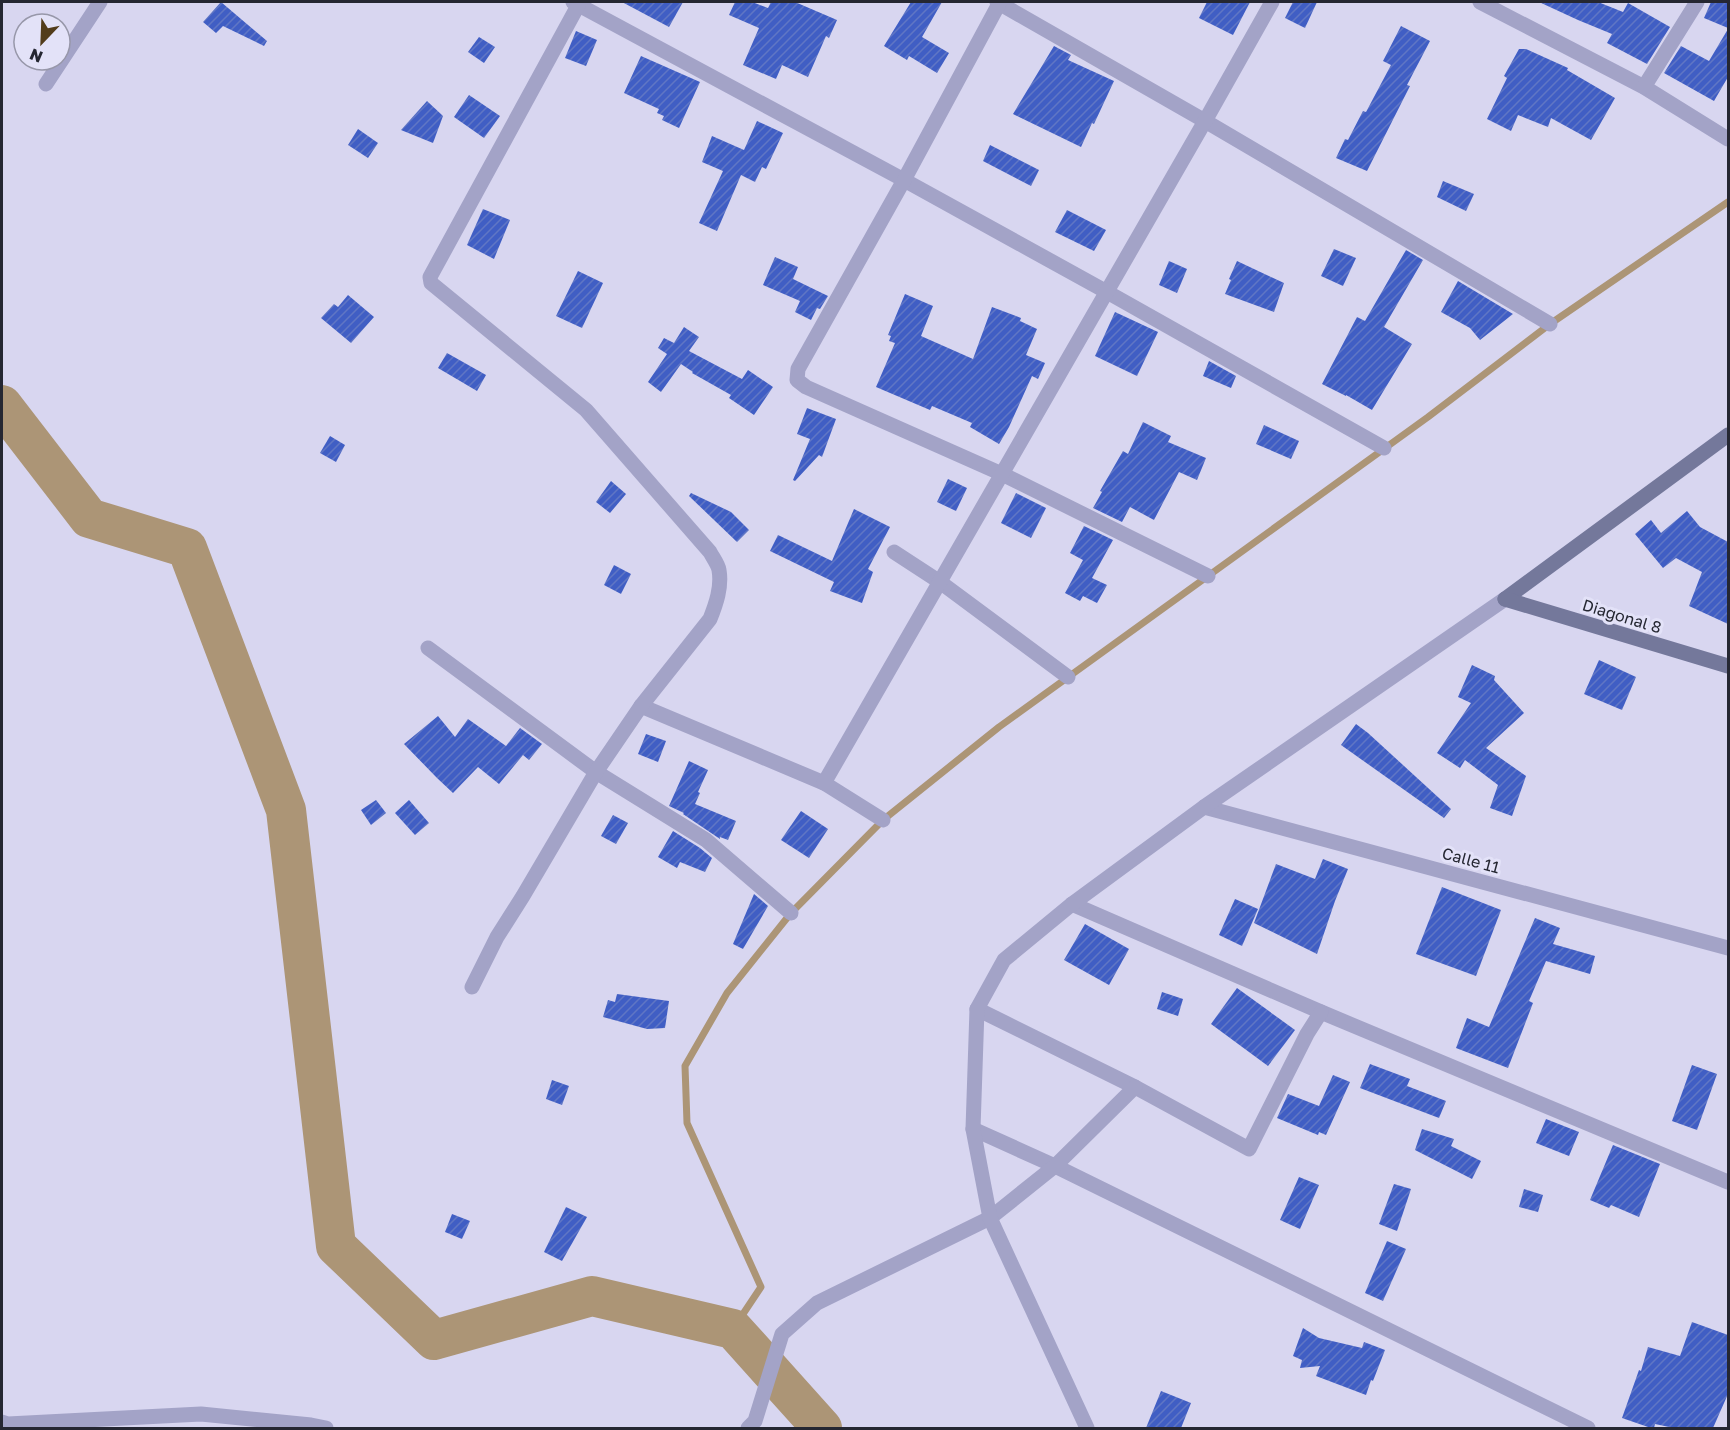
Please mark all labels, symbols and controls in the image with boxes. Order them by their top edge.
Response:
north arrow [12,12,72,72]
text: N [27,44,46,67]
street label: Diagonal 8 [1580,594,1664,638]
street label: Calle 11 [1440,843,1502,877]

